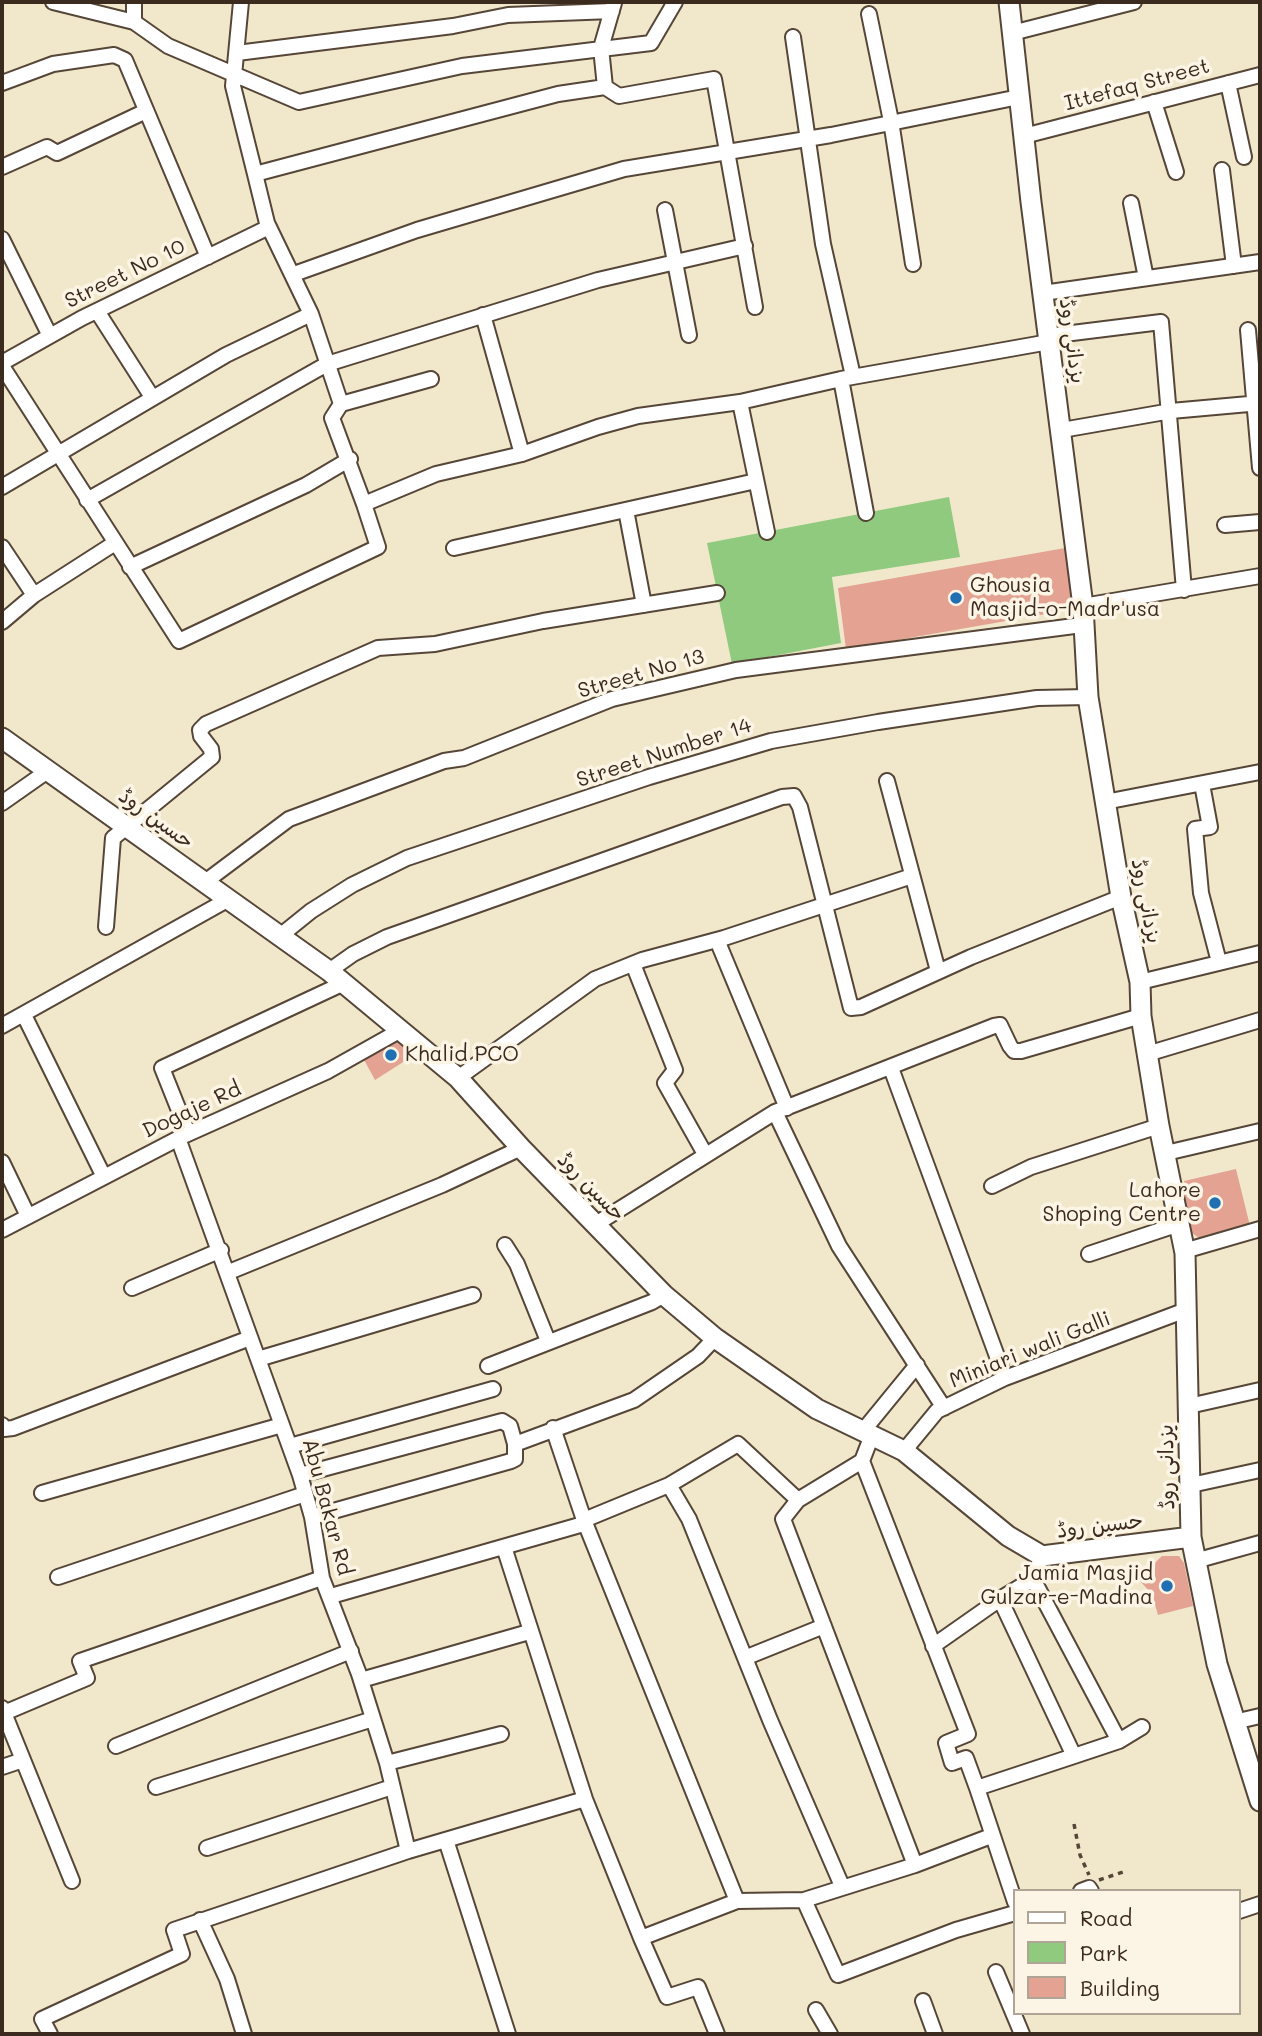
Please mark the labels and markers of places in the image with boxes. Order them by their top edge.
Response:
place label: Ghousia Masjid-o-Madr'usa [970,573,1160,623]
marker: Ghousia Masjid-o-Madr'usa [948,590,964,606]
place label: Khalid PCO [405,1042,519,1068]
marker: Khalid PCO [383,1047,399,1063]
place label: Lahore Shoping Centre [1043,1178,1201,1228]
marker: Lahore Shoping Centre [1207,1195,1223,1211]
place label: Jamia Masjid Gulzar-e-Madina [980,1561,1153,1611]
marker: Jamia Masjid Gulzar-e-Madina [1159,1578,1175,1594]

